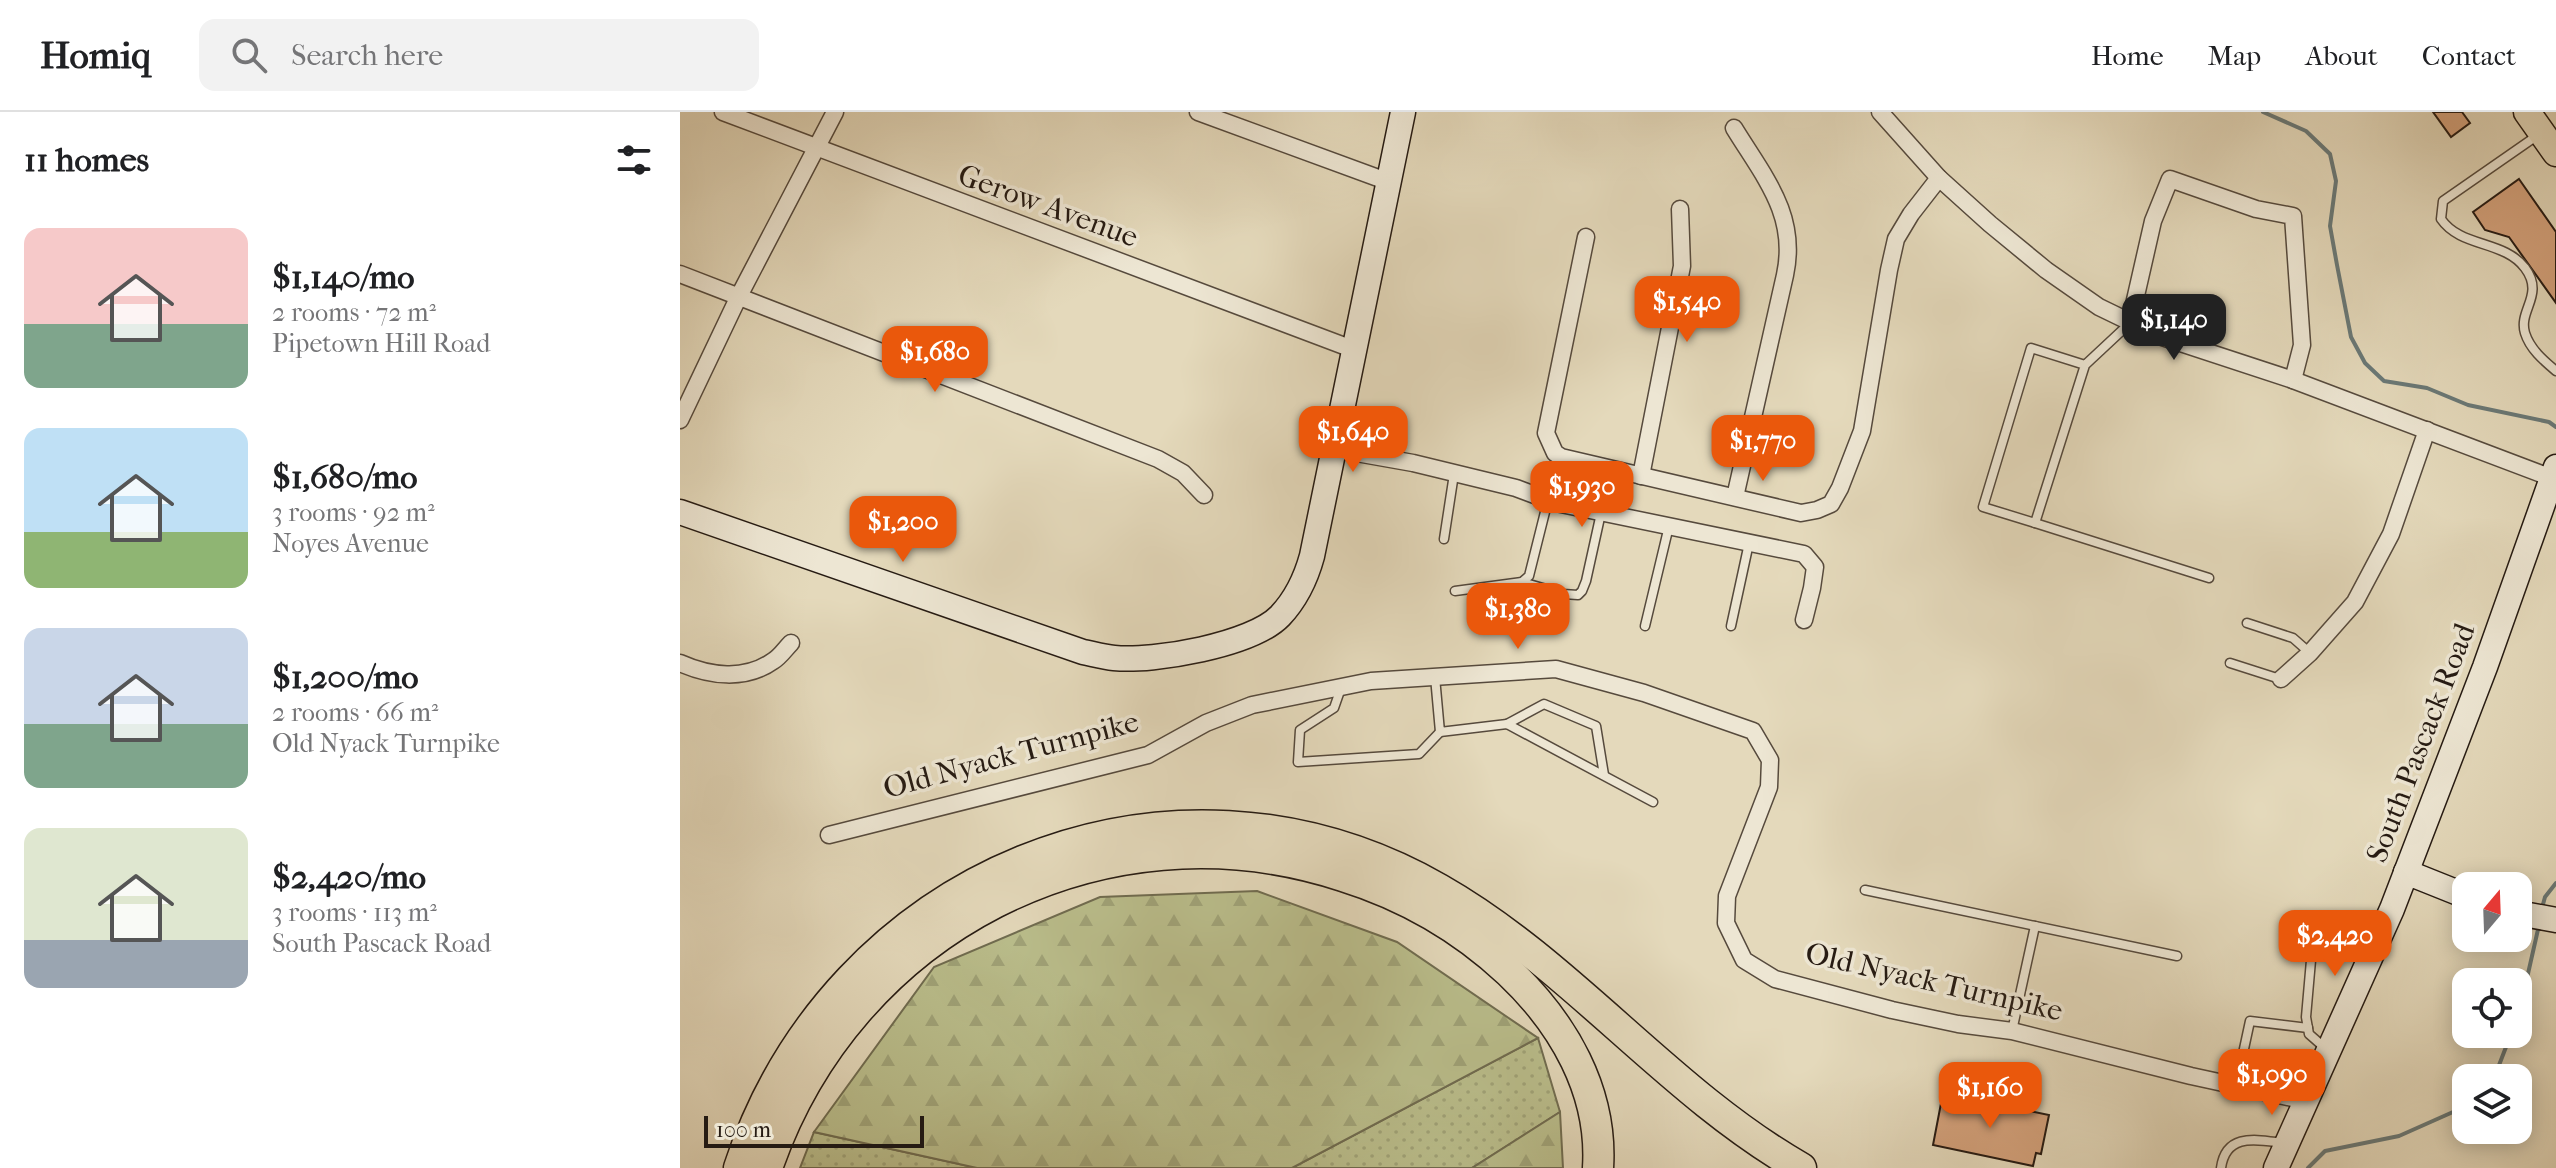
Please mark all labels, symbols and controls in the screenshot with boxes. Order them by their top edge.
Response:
search box [199,19,759,91]
text: Homiq [40,33,151,78]
icon: search [227,33,271,77]
text: Search here [291,38,443,73]
text: Home [2091,39,2164,72]
text: Map [2208,39,2261,72]
text: About [2305,39,2378,72]
text: Contact [2422,39,2516,72]
icon: filters [612,138,656,182]
text: 11 homes [24,140,149,180]
street label: Gerow Avenue [953,157,1143,255]
text: $1,140/mo [272,257,415,297]
icon: home [88,260,184,356]
pin: $1,540 [1622,276,1752,344]
text: $1,540 [1653,286,1721,317]
pin: $1,140 [2109,294,2239,362]
text: 2 rooms · 72 m² [272,297,436,328]
text: $1,140 [2140,304,2208,335]
pin: $1,680 [870,326,1000,394]
text: Pipetown Hill Road [272,328,490,359]
text: $1,680 [900,336,970,367]
pin: $1,640 [1288,406,1418,474]
pin: $1,770 [1698,415,1828,483]
text: $1,640 [1317,416,1389,447]
text: $1,770 [1730,425,1796,456]
text: $1,680/mo [272,457,418,497]
icon: home [88,460,184,556]
pin: $1,930 [1517,461,1647,529]
text: $1,930 [1548,471,1616,502]
pin: $1,200 [838,496,968,564]
text: 3 rooms · 92 m² [272,497,435,528]
text: $1,200 [867,506,939,537]
text: Noyes Avenue [272,528,429,559]
pin: $1,380 [1453,583,1583,651]
text: $1,380 [1485,593,1551,624]
street label: South Pascack Road [2359,618,2483,867]
text: $1,200/mo [272,657,419,697]
icon: home [88,660,184,756]
text: 2 rooms · 66 m² [272,697,438,728]
street label: Old Nyack Turnpike [880,704,1143,806]
text: Old Nyack Turnpike [272,728,500,759]
text: $2,420/mo [272,857,426,897]
icon: home [88,860,184,956]
north arrow [2452,872,2532,952]
map controls [2452,872,2532,1144]
text: 3 rooms · 113 m² [272,897,437,928]
pin: $2,420 [2270,910,2400,978]
text: $2,420 [2297,920,2373,951]
text: South Pascack Road [272,928,491,959]
street label: Old Nyack Turnpike [1802,935,2066,1029]
button: locate [2452,968,2532,1048]
pin: $1,090 [2207,1049,2337,1117]
text: $1,090 [2236,1059,2308,1090]
pin: $1,160 [1925,1062,2055,1130]
button: layers [2452,1064,2532,1144]
text: $1,160 [1957,1072,2023,1103]
scale bar [704,1112,924,1148]
text: 100 m [716,1117,771,1143]

